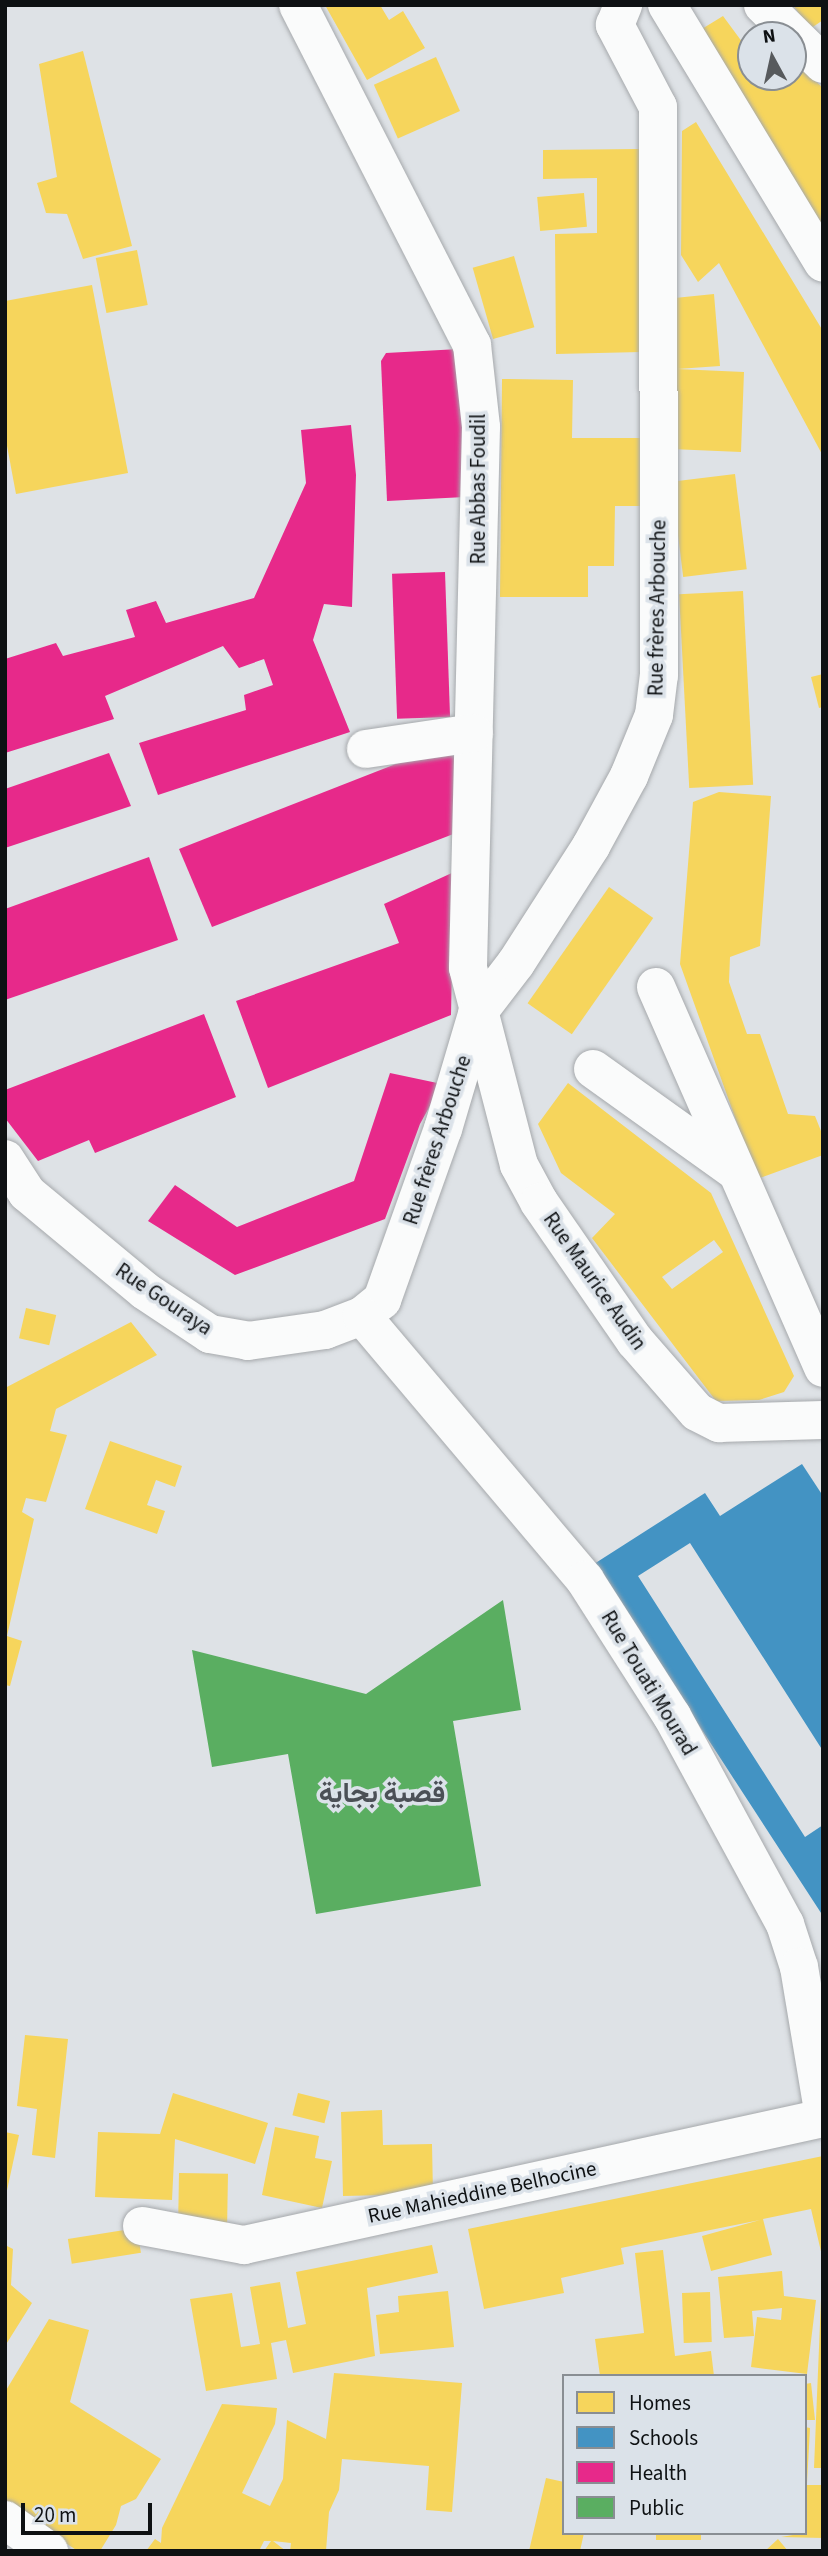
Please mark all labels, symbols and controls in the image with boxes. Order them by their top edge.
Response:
north arrow [737,21,807,91]
text: N [761,22,777,51]
street label: Rue Abbas Foudil [465,414,491,564]
street label: Rue frères Arbouche [643,519,671,697]
street label: Rue frères Arbouche [398,1052,476,1228]
street label: Rue Maurice Audin [538,1207,652,1355]
street label: Rue Gouraya [111,1257,217,1341]
street label: Rue Touati Mourad [596,1606,702,1760]
district label: قصبة بجاية [319,1776,445,1810]
street label: Rue Mahieddine Belhocine [365,2155,599,2229]
legend [562,2374,807,2535]
text: Homes [629,2388,691,2418]
text: Schools [629,2423,698,2453]
text: Health [629,2458,687,2488]
scale bar [24,2490,156,2534]
text: Public [629,2493,684,2523]
text: 20 m [34,2500,76,2530]

